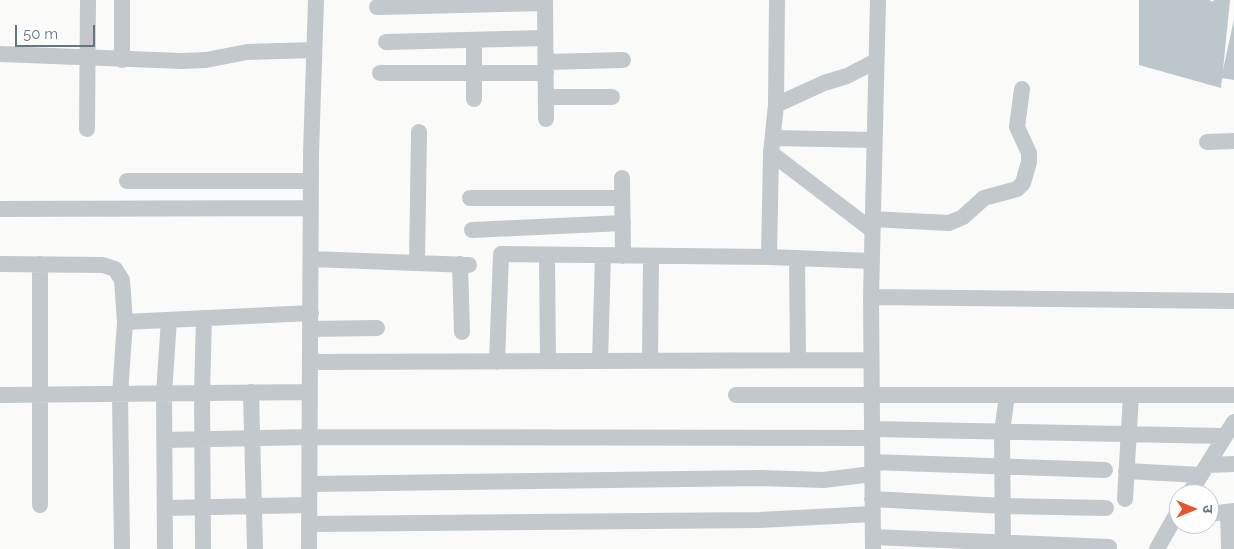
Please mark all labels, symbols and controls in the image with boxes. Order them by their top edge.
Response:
scale bar [18,15,98,47]
text: 50 m [23,25,58,43]
north arrow [1169,484,1219,534]
text: उ [1200,505,1216,513]

